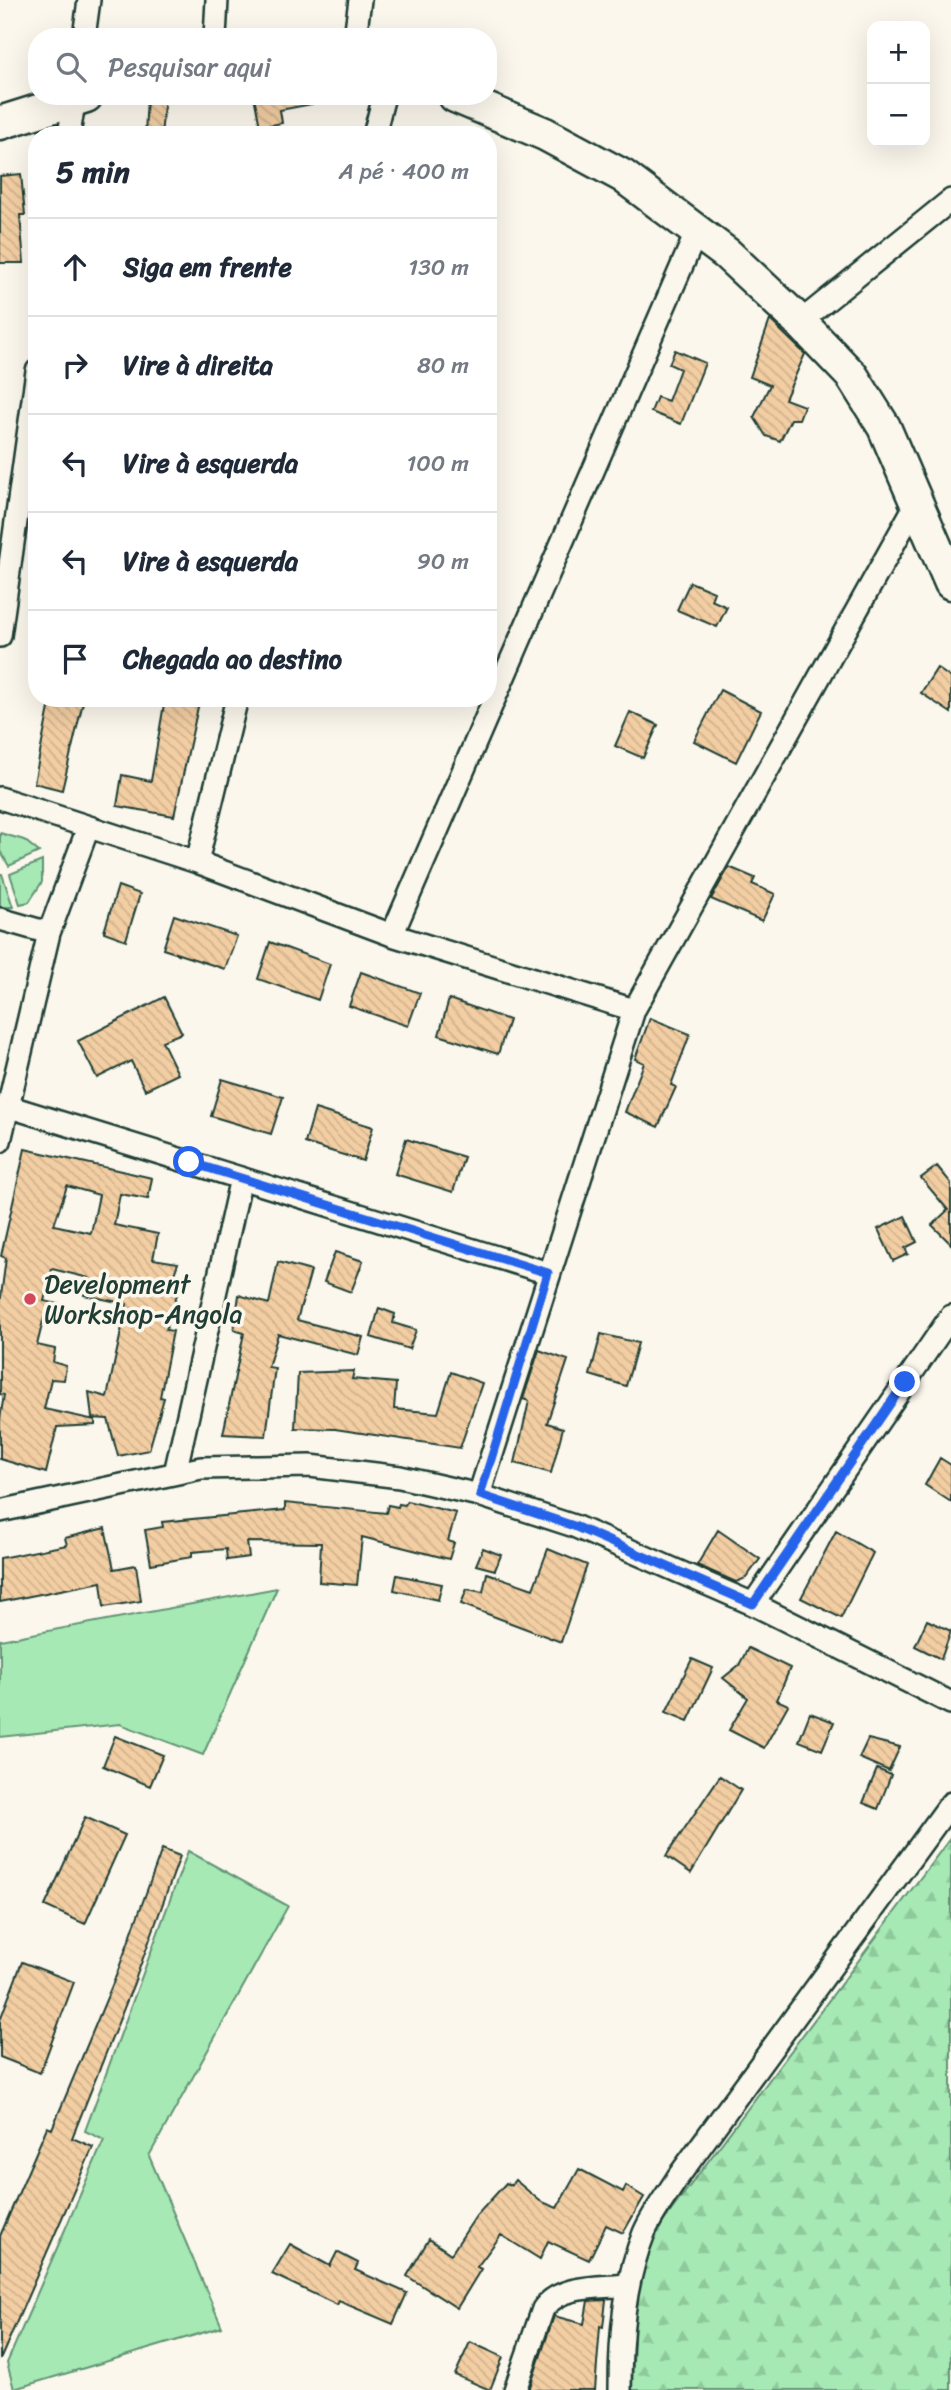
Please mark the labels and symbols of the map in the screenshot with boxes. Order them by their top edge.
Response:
route start [173,1146,204,1177]
place label: Development Workshop-Angola [44,1261,243,1337]
marker: Development Workshop-Angola [22,1291,38,1307]
route end [889,1366,920,1397]

